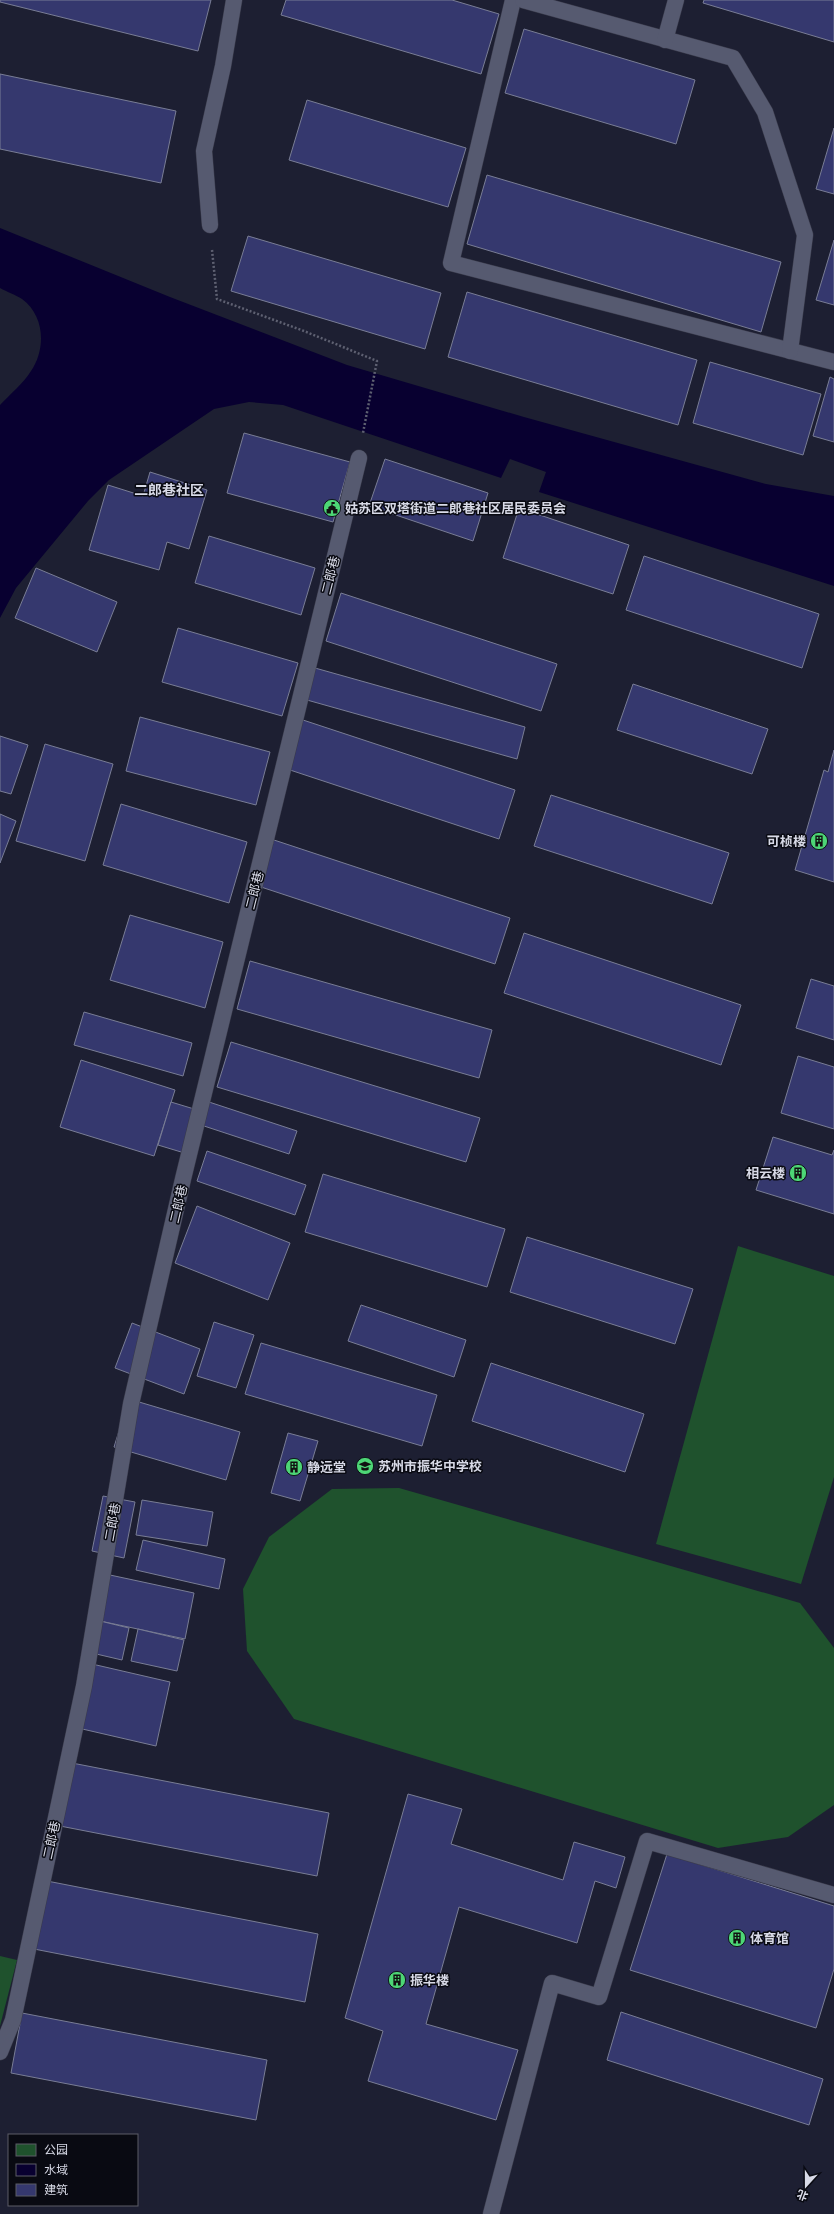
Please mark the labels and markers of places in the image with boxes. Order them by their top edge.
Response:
public building icon: 姑苏区双塔街道二郎巷社区居民委员会 [322,498,342,518]
place label: 姑苏区双塔街道二郎巷社区居民委员会 [345,500,566,516]
building icon: 可桢楼 [809,831,829,851]
place label: 可桢楼 [767,833,806,849]
building icon: 相云楼 [788,1163,808,1183]
place label: 相云楼 [746,1165,785,1181]
school or university icon: 苏州市振华中学校 [355,1456,375,1476]
building icon: 静远堂 [284,1457,304,1477]
place label: 苏州市振华中学校 [378,1458,482,1474]
place label: 静远堂 [307,1459,346,1475]
building icon: 体育馆 [727,1928,747,1948]
place label: 体育馆 [750,1930,789,1946]
building icon: 振华楼 [387,1970,407,1990]
place label: 振华楼 [410,1972,449,1988]

